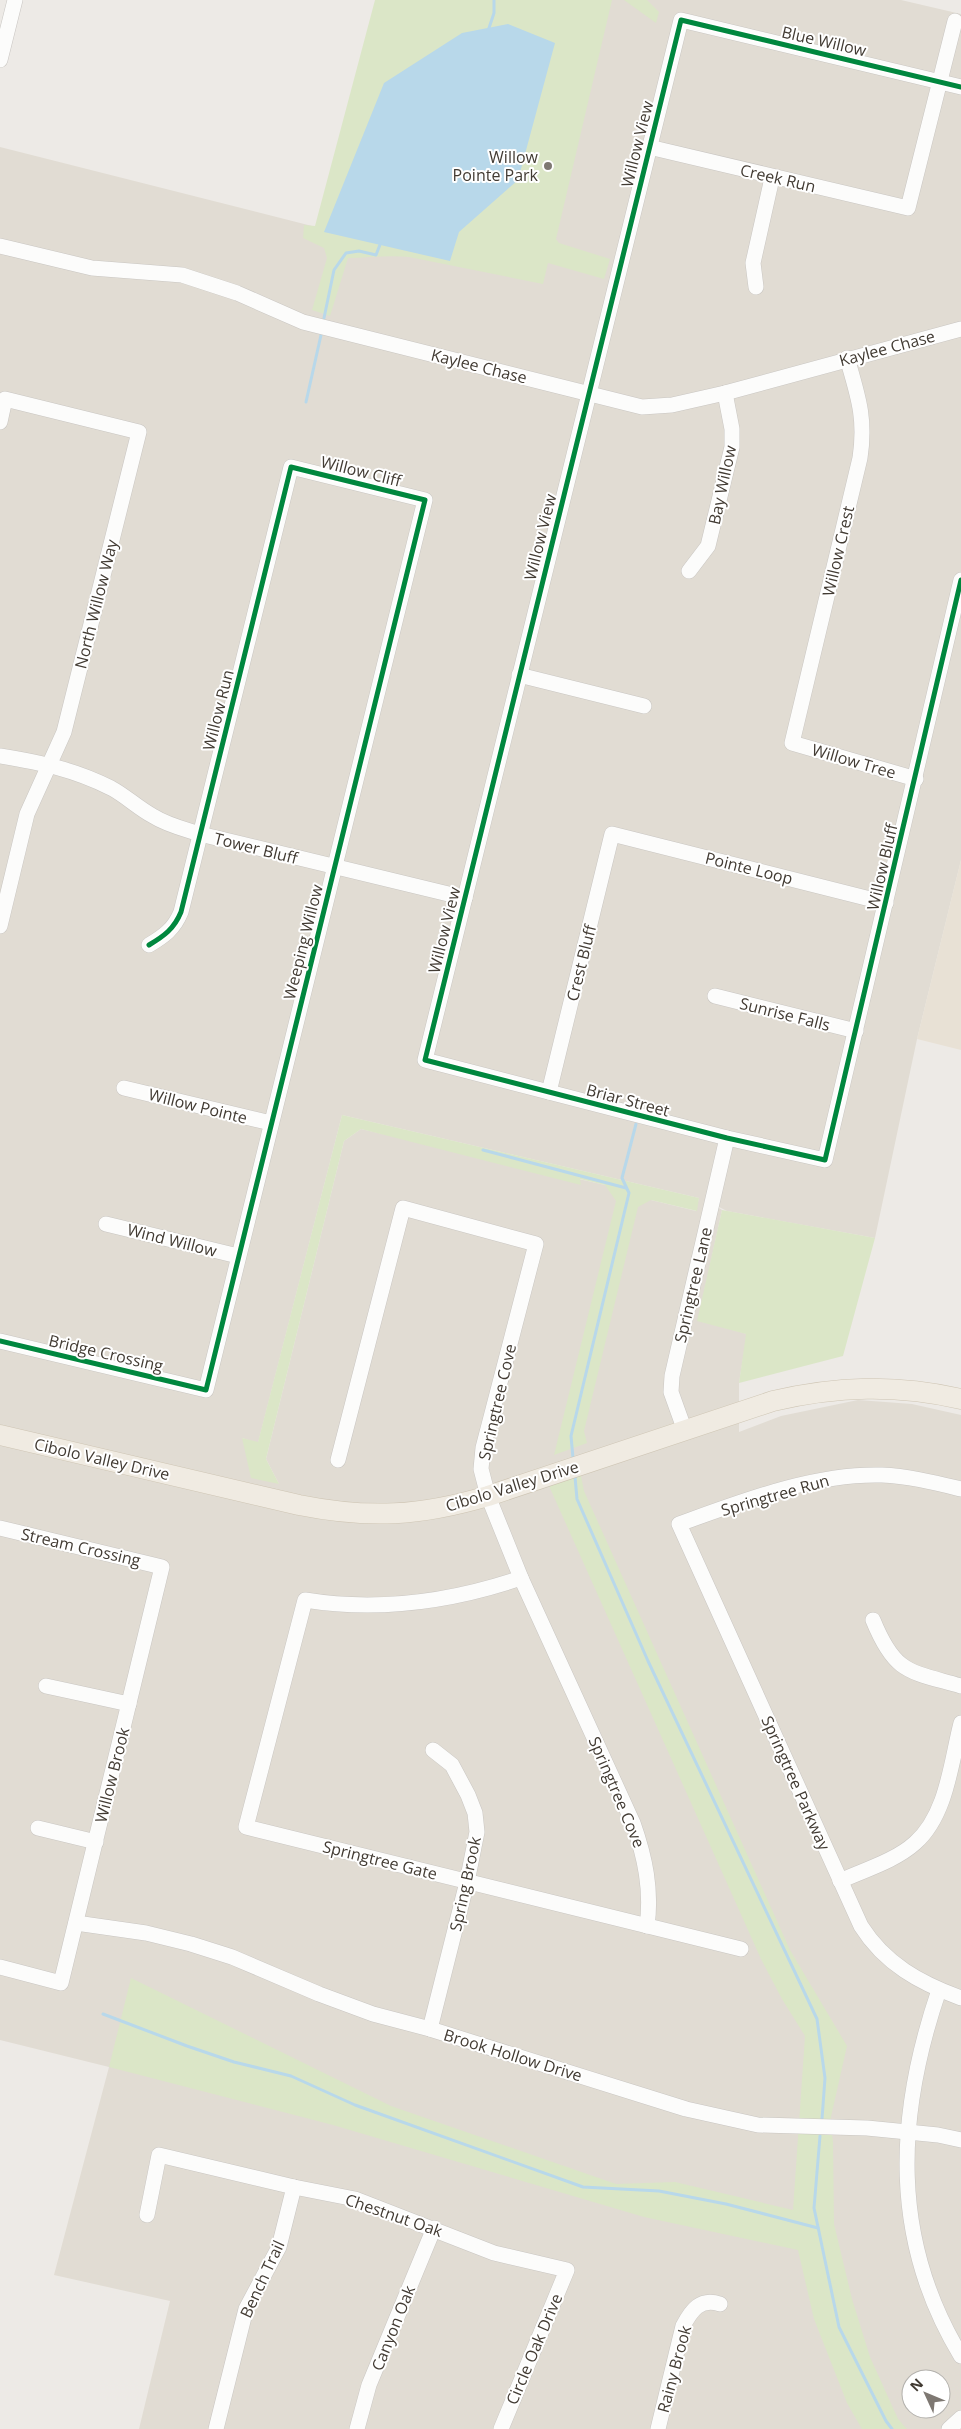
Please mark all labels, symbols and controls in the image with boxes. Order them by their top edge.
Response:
street label: Blue Willow [780,21,869,62]
street label: Willow View [616,98,658,189]
place label: Willow Pointe Park [453,146,539,186]
street label: Creek Run [738,159,818,197]
marker: Willow Pointe Park [542,160,554,172]
street label: Kaylee Chase [837,325,937,371]
street label: Kaylee Chase [429,343,529,389]
street label: Bay Willow [703,443,741,527]
street label: Willow Cliff [319,450,405,492]
street label: Willow View [519,491,561,582]
street label: Willow Crest [817,503,859,598]
street label: North Willow Way [69,536,123,671]
street label: Willow Run [197,667,239,753]
street label: Willow Tree [809,739,899,783]
street label: Willow Bluff [861,820,903,912]
street label: Tower Bluff [212,827,301,869]
street label: Pointe Loop [703,847,795,889]
street label: Weeping Willow [278,881,328,1002]
street label: Willow View [423,884,465,975]
street label: Crest Bluff [561,921,601,1004]
street label: Sunrise Falls [737,992,833,1036]
street label: Briar Street [584,1078,672,1122]
street label: Willow Pointe [146,1083,250,1129]
street label: Wind Willow [125,1218,220,1262]
street label: Springtree Lane [669,1225,717,1345]
street label: Bridge Crossing [47,1329,166,1377]
street label: Springtree Cove [473,1342,521,1462]
street label: Cibolo Valley Drive [32,1433,172,1485]
street label: Cibolo Valley Drive [443,1455,581,1517]
street label: Springtree Run [718,1469,832,1521]
street label: Stream Crossing [19,1523,143,1571]
street label: Springtree Parkway [757,1712,836,1854]
street label: Willow Brook [90,1724,135,1825]
street label: Springtree Cove [584,1733,650,1851]
street label: Spring Brook [444,1834,486,1933]
street label: Springtree Gate [320,1835,440,1885]
street label: Brook Hollow Drive [441,2023,585,2087]
street label: Chestnut Oak [342,2188,446,2242]
street label: Bench Trail [234,2237,290,2321]
street label: Canyon Oak [366,2282,420,2374]
street label: Circle Oak Drive [501,2290,567,2408]
street label: Rainy Brook [652,2322,696,2415]
north arrow [901,2369,951,2419]
text: N [905,2374,927,2395]

